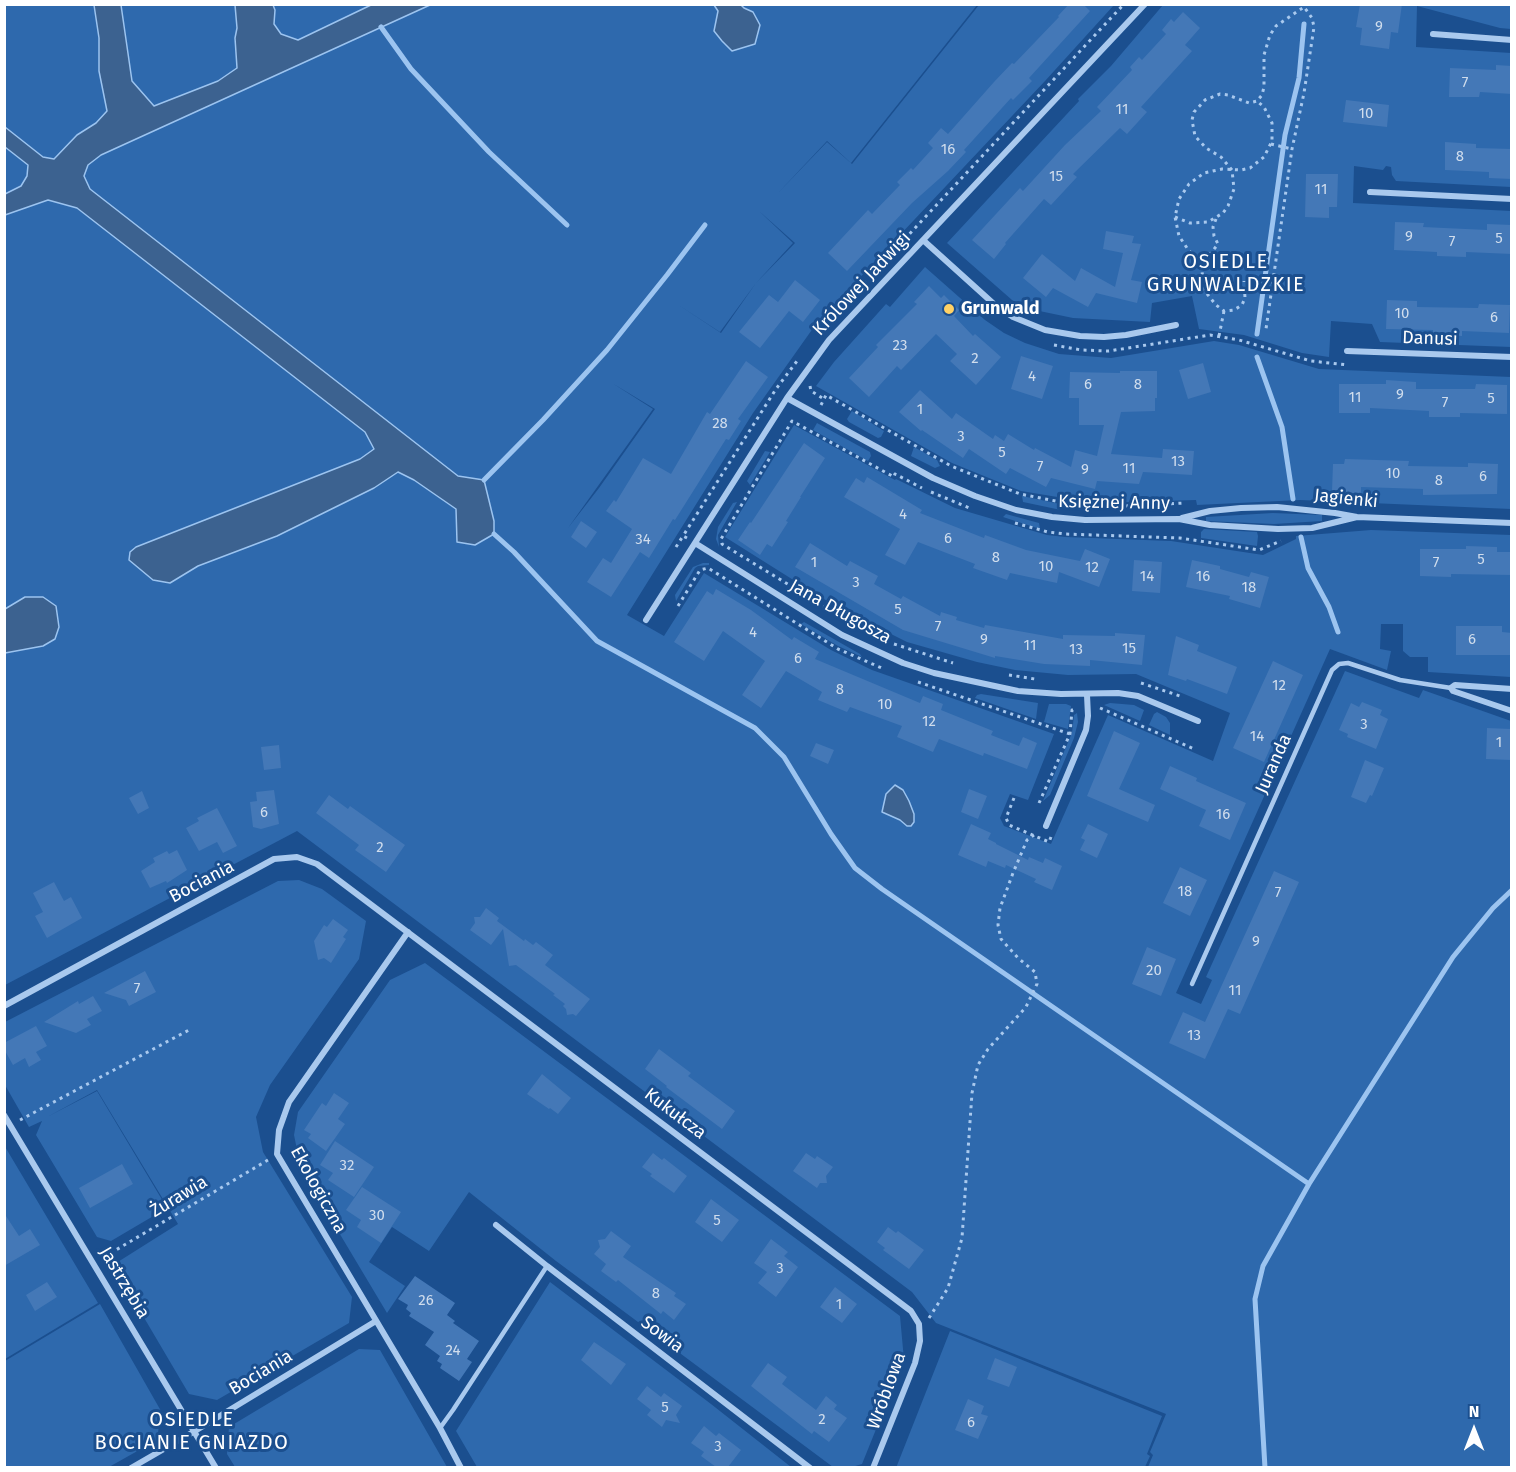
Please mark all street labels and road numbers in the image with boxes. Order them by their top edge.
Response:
street label: Królowej Jadwigi [808,228,916,340]
street label: Danusi [1402,327,1458,351]
street label: Jagienki [1313,485,1379,513]
street label: Księżnej Anny [1058,491,1170,515]
street label: Jana Długosza [785,575,895,649]
street label: Juranda [1251,731,1297,797]
street label: Bociania [166,856,238,908]
street label: Kukułcza [640,1084,710,1144]
street label: Ekologiczna [285,1143,351,1237]
street label: Żurawia [146,1171,212,1223]
street label: Jastrzębia [94,1243,154,1323]
street label: Sowia [636,1312,688,1358]
street label: Bociania [225,1346,297,1400]
street label: Wróblowa [863,1349,911,1433]

